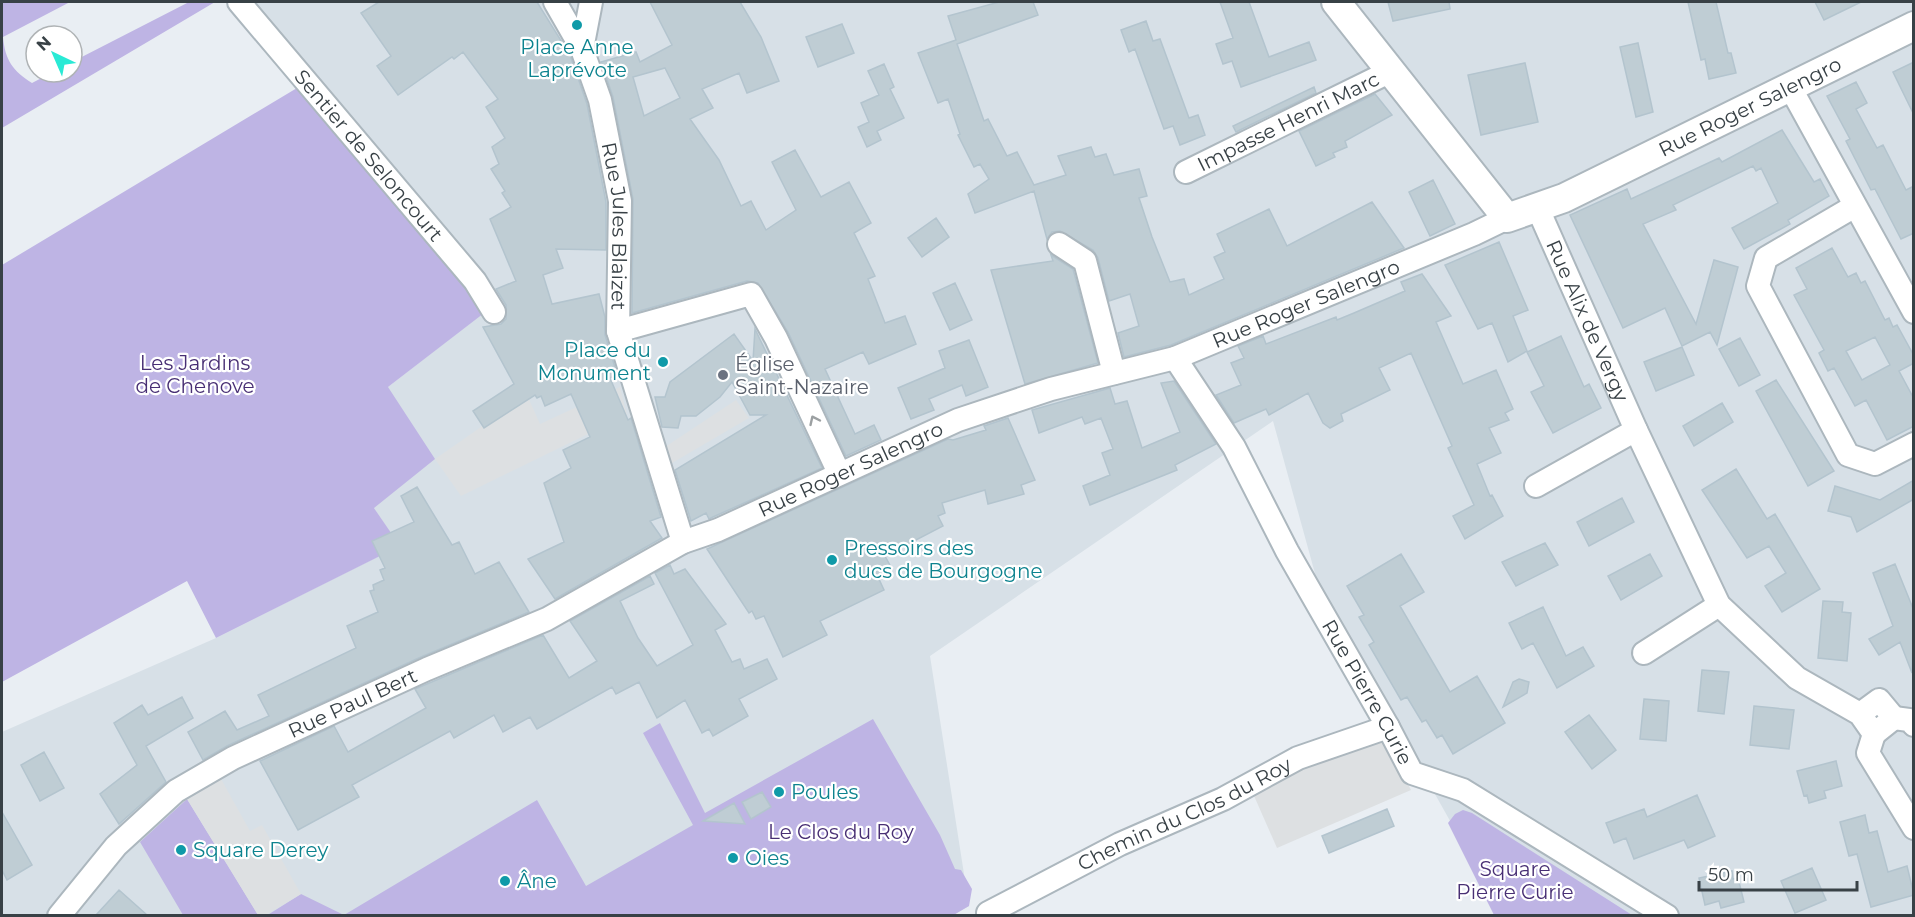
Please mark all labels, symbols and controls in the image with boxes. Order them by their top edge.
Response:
marker: Place Anne Laprévote [570,18,584,32]
north arrow [24,24,84,84]
text: N [33,32,55,55]
place label: Place Anne Laprévote [520,35,634,82]
street label: Rue Roger Salengro [1655,52,1845,162]
street label: Sentier de Seloncourt [290,65,448,246]
street label: Impasse Henri Marc [1193,67,1383,177]
street label: Rue Jules Blaizet [597,140,632,311]
street label: Rue Alix de Vergy [1541,236,1634,405]
street label: Rue Roger Salengro [1209,254,1403,353]
place label: Place du Monument [537,338,651,385]
park label: Les Jardins de Chenove [135,351,255,398]
place label: Église Saint-Nazaire [735,352,869,399]
marker: Place du Monument [656,355,670,369]
marker: Église Saint-Nazaire [716,368,730,382]
one-way arrow [810,416,822,427]
street label: Rue Roger Salengro [754,417,947,522]
place label: Pressoirs des ducs de Bourgogne [844,536,1043,583]
marker: Pressoirs des ducs de Bourgogne [825,553,839,567]
street label: Rue Pierre Curie [1317,615,1418,769]
street label: Rue Paul Bert [284,663,421,743]
street label: Chemin du Clos du Roy [1074,752,1295,876]
place label: Poules [791,780,859,804]
marker: Poules [772,785,786,799]
park label: Le Clos du Roy [768,820,914,844]
place label: Square Derey [193,838,329,862]
marker: Square Derey [174,843,188,857]
place label: Oies [745,846,789,870]
marker: Oies [726,851,740,865]
scale bar [1699,854,1856,892]
park label: Square Pierre Curie [1456,857,1574,904]
text: 50 m [1708,864,1754,886]
place label: Âne [517,869,557,893]
marker: Âne [498,874,512,888]

